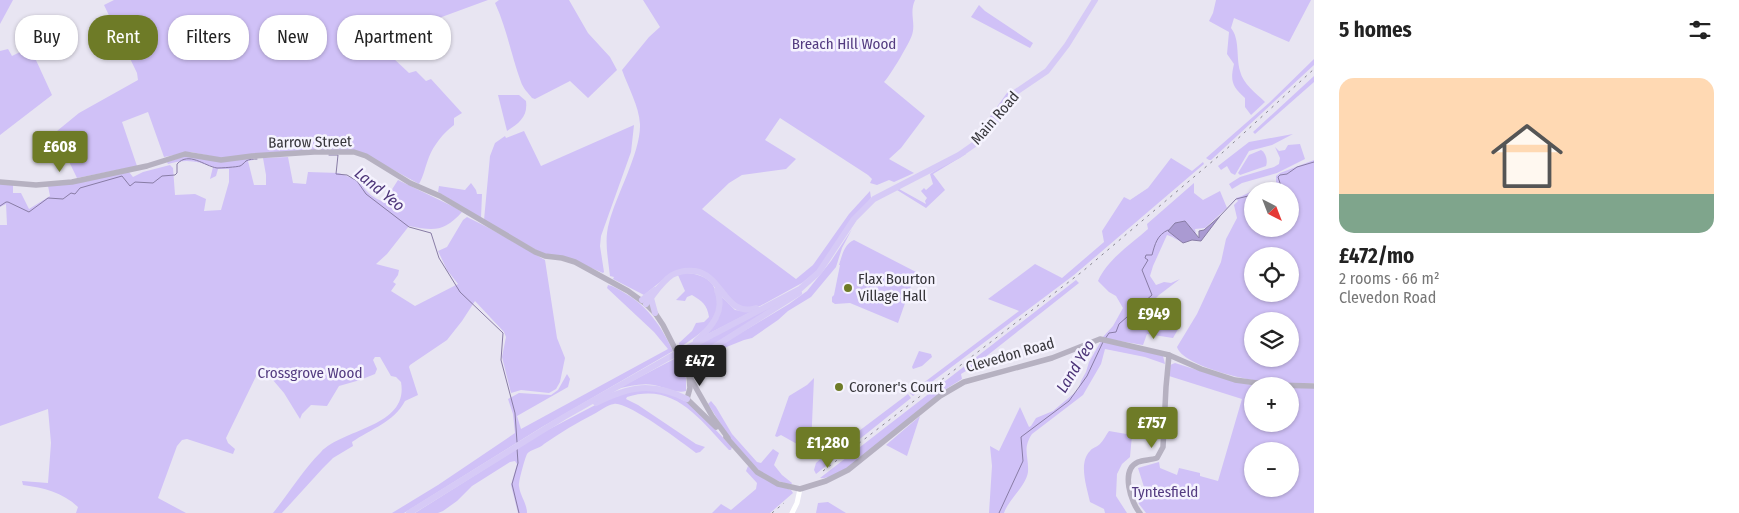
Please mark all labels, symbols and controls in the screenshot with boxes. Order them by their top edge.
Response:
chip: Buy [15,15,78,60]
chip: Rent [88,15,158,60]
chip: Filters [168,15,249,60]
chip: New [259,15,327,60]
chip: Apartment [337,15,451,60]
icon: filters [1686,16,1714,44]
text: 5 homes [1339,17,1412,43]
park label: Breach Hill Wood [792,35,896,53]
street label: Main Road [967,88,1023,148]
icon: home [1482,111,1572,201]
pin: £608 [30,130,90,173]
street label: Barrow Street [268,132,352,152]
text: £608 [44,137,76,156]
water label: Land Yeo [351,164,408,215]
north arrow [1244,182,1299,238]
map controls [1244,182,1299,497]
text: £472/mo [1339,243,1414,269]
button: locate [1244,247,1299,302]
text: 2 rooms · 66 m² [1339,269,1439,288]
place label: Flax Bourton Village Hall [858,270,935,305]
marker: Flax Bourton Village Hall [842,282,854,294]
text: Clevedon Road [1339,288,1436,307]
pin: £949 [1124,298,1184,340]
text: £949 [1138,304,1170,323]
button: layers [1244,312,1299,367]
street label: Clevedon Road [964,334,1056,376]
water label: Land Yeo [1052,336,1099,396]
pin: £472 [670,344,730,387]
text: £472 [685,351,715,370]
park label: Crossgrove Wood [258,364,362,382]
button: + [1244,377,1299,432]
place label: Coroner's Court [849,378,944,396]
marker: Coroner's Court [833,381,845,393]
pin: £757 [1122,406,1182,449]
text: £757 [1138,413,1166,432]
pin: £1,280 [787,426,869,469]
text: £1,280 [807,433,849,452]
button: − [1244,442,1299,497]
park label: Tyntesfield [1132,483,1198,501]

